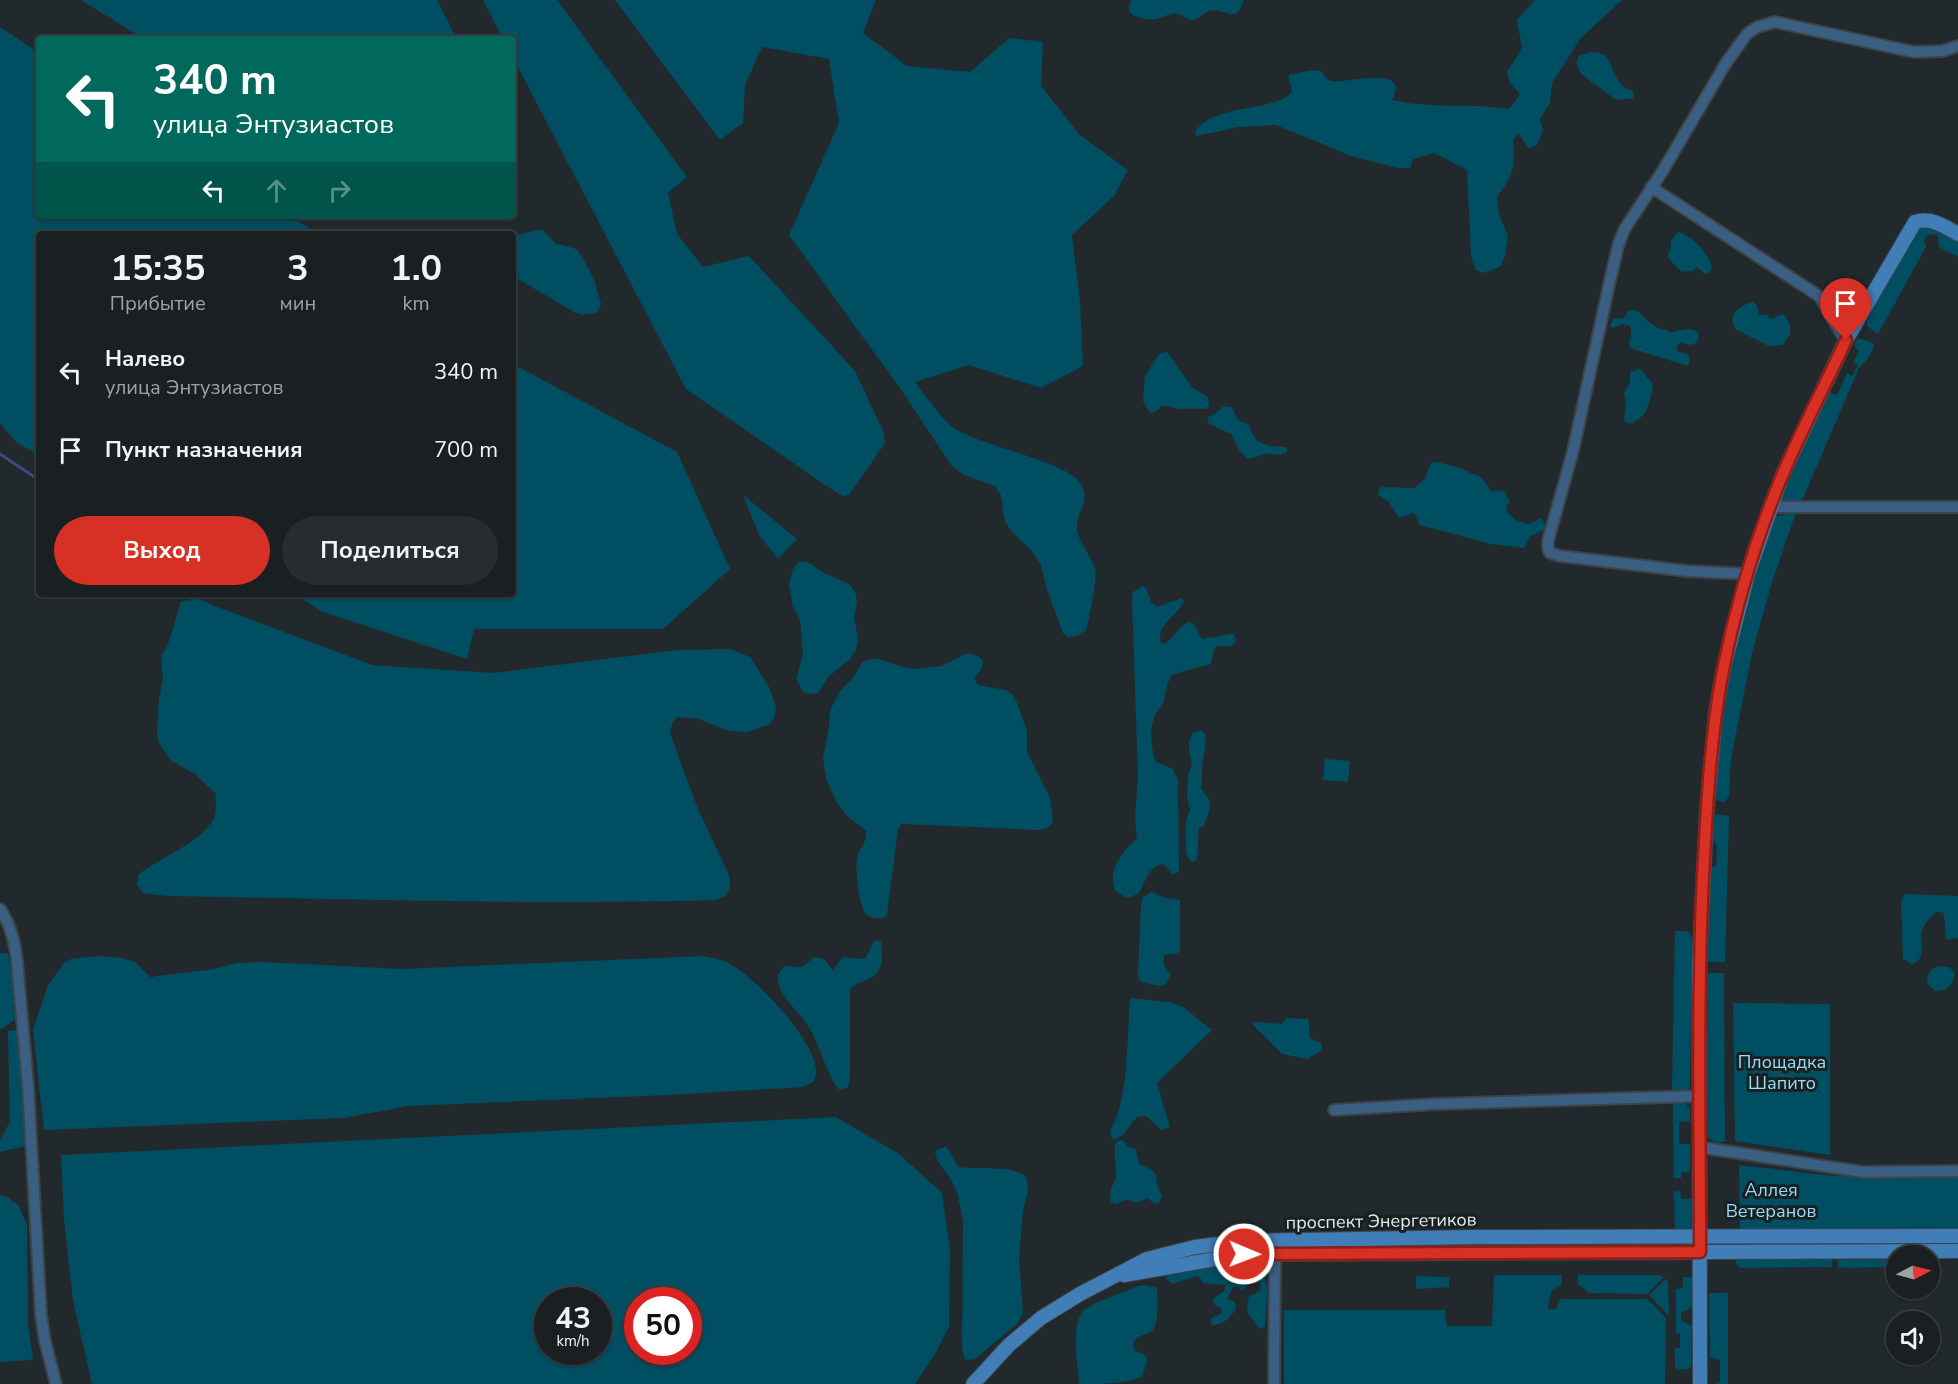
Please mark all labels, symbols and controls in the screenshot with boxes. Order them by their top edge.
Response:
text: 340 m [153,52,277,109]
icon: left [54,60,132,138]
text: улица Энтузиастов [153,106,394,143]
icon: left [197,174,230,207]
icon: ahead [260,174,293,207]
icon: right [323,174,356,207]
text: 15:35 [110,244,205,293]
text: 3 [287,244,309,293]
text: 1.0 [390,244,442,293]
pin [1820,278,1871,340]
icon: arrive [1829,287,1862,320]
text: Прибытие [110,290,206,317]
text: мин [280,290,316,317]
text: km [403,290,430,317]
text: Налево [105,344,185,374]
icon: left [54,356,87,389]
text: 340 m [434,357,498,387]
text: улица Энтузиастов [105,374,283,401]
icon: arrive [54,434,87,467]
text: Пункт назначения [105,435,303,465]
text: 700 m [434,435,498,465]
button: Выход [54,516,270,585]
button: Поделиться [282,516,498,585]
park label: Площадка Шапито [1738,1050,1826,1095]
park label: Аллея Ветеранов [1726,1178,1816,1223]
street label: проспект Энергетиков [1285,1207,1477,1235]
position arrow [1212,1222,1276,1286]
north arrow [1886,1245,1940,1299]
map controls [1886,1245,1940,1365]
speed limit sign: 50 [624,1287,702,1365]
text: 43 [555,1298,591,1339]
button: sound [1886,1311,1940,1365]
text: km/h [556,1331,590,1351]

